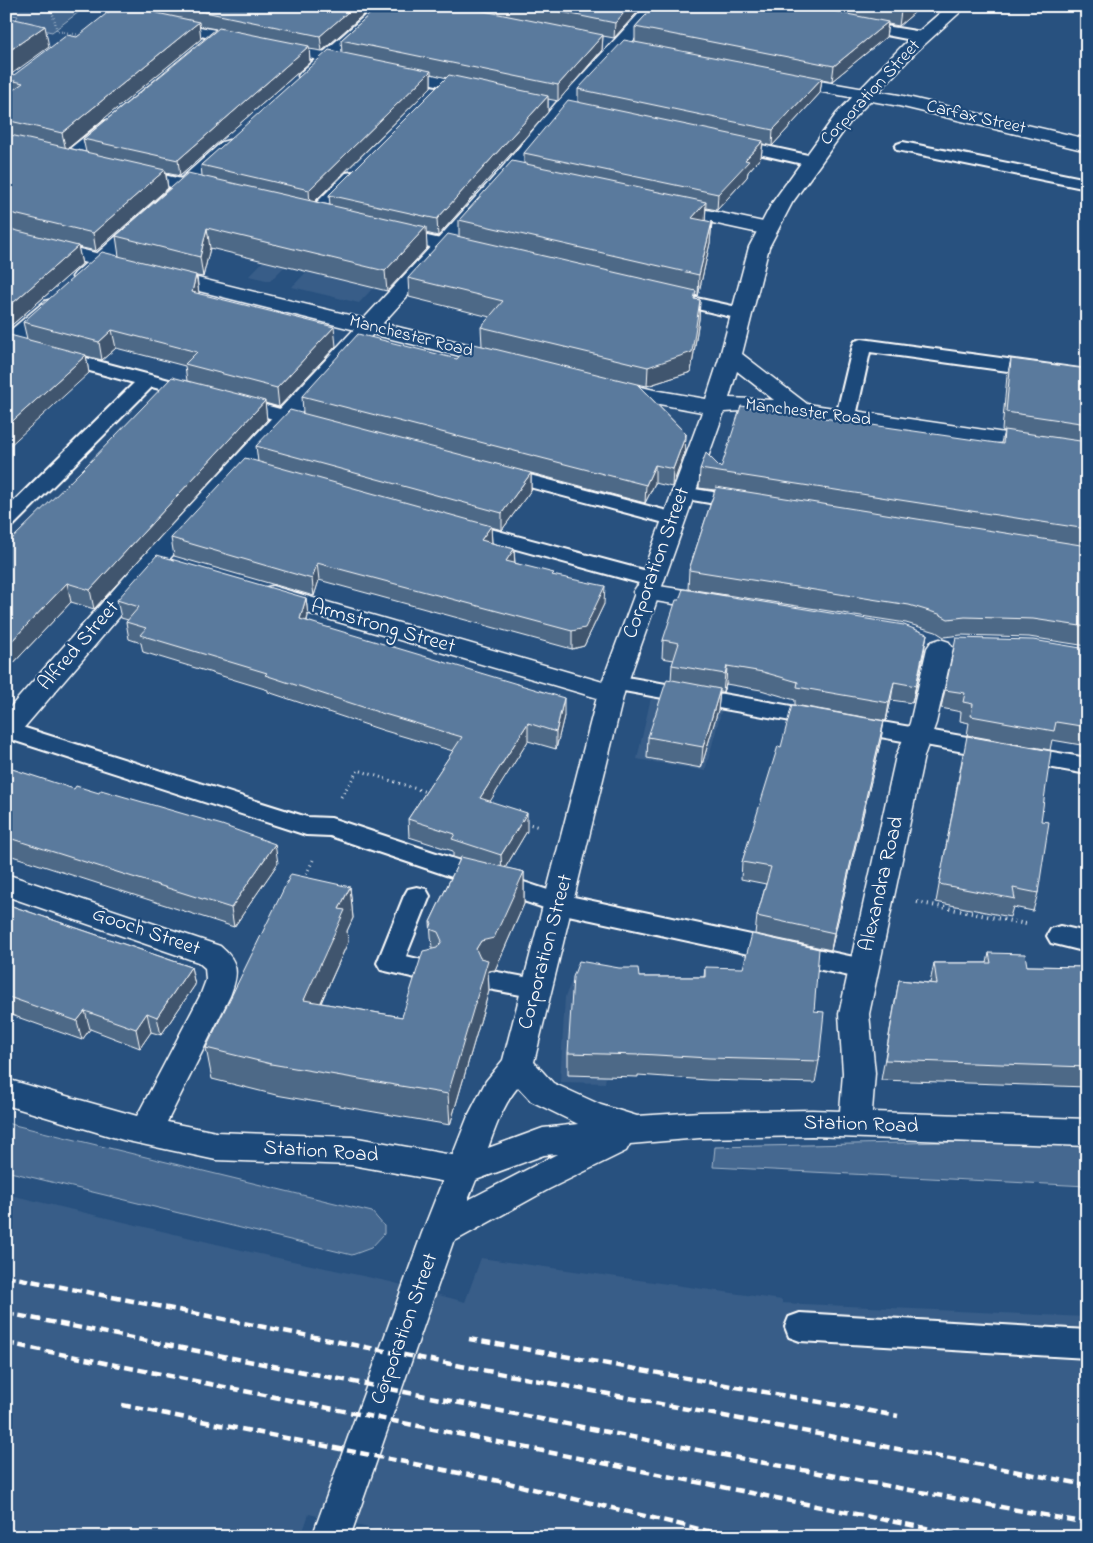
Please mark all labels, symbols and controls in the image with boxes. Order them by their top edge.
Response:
street label: Corporation Street [815,34,927,152]
street label: Carfax Street [924,94,1028,142]
street label: Manchester Road [346,309,476,365]
street label: Manchester Road [744,392,872,434]
street label: Corporation Street [616,483,698,643]
street label: Armstrong Street [307,592,459,664]
street label: Alfred Street [31,594,127,698]
street label: Alexandra Road [852,813,912,954]
street label: Corporation Street [511,871,581,1033]
street label: Gooch Street [88,900,204,964]
street label: Station Road [803,1108,919,1142]
street label: Station Road [263,1133,380,1171]
street label: Corporation Street [364,1249,446,1409]

